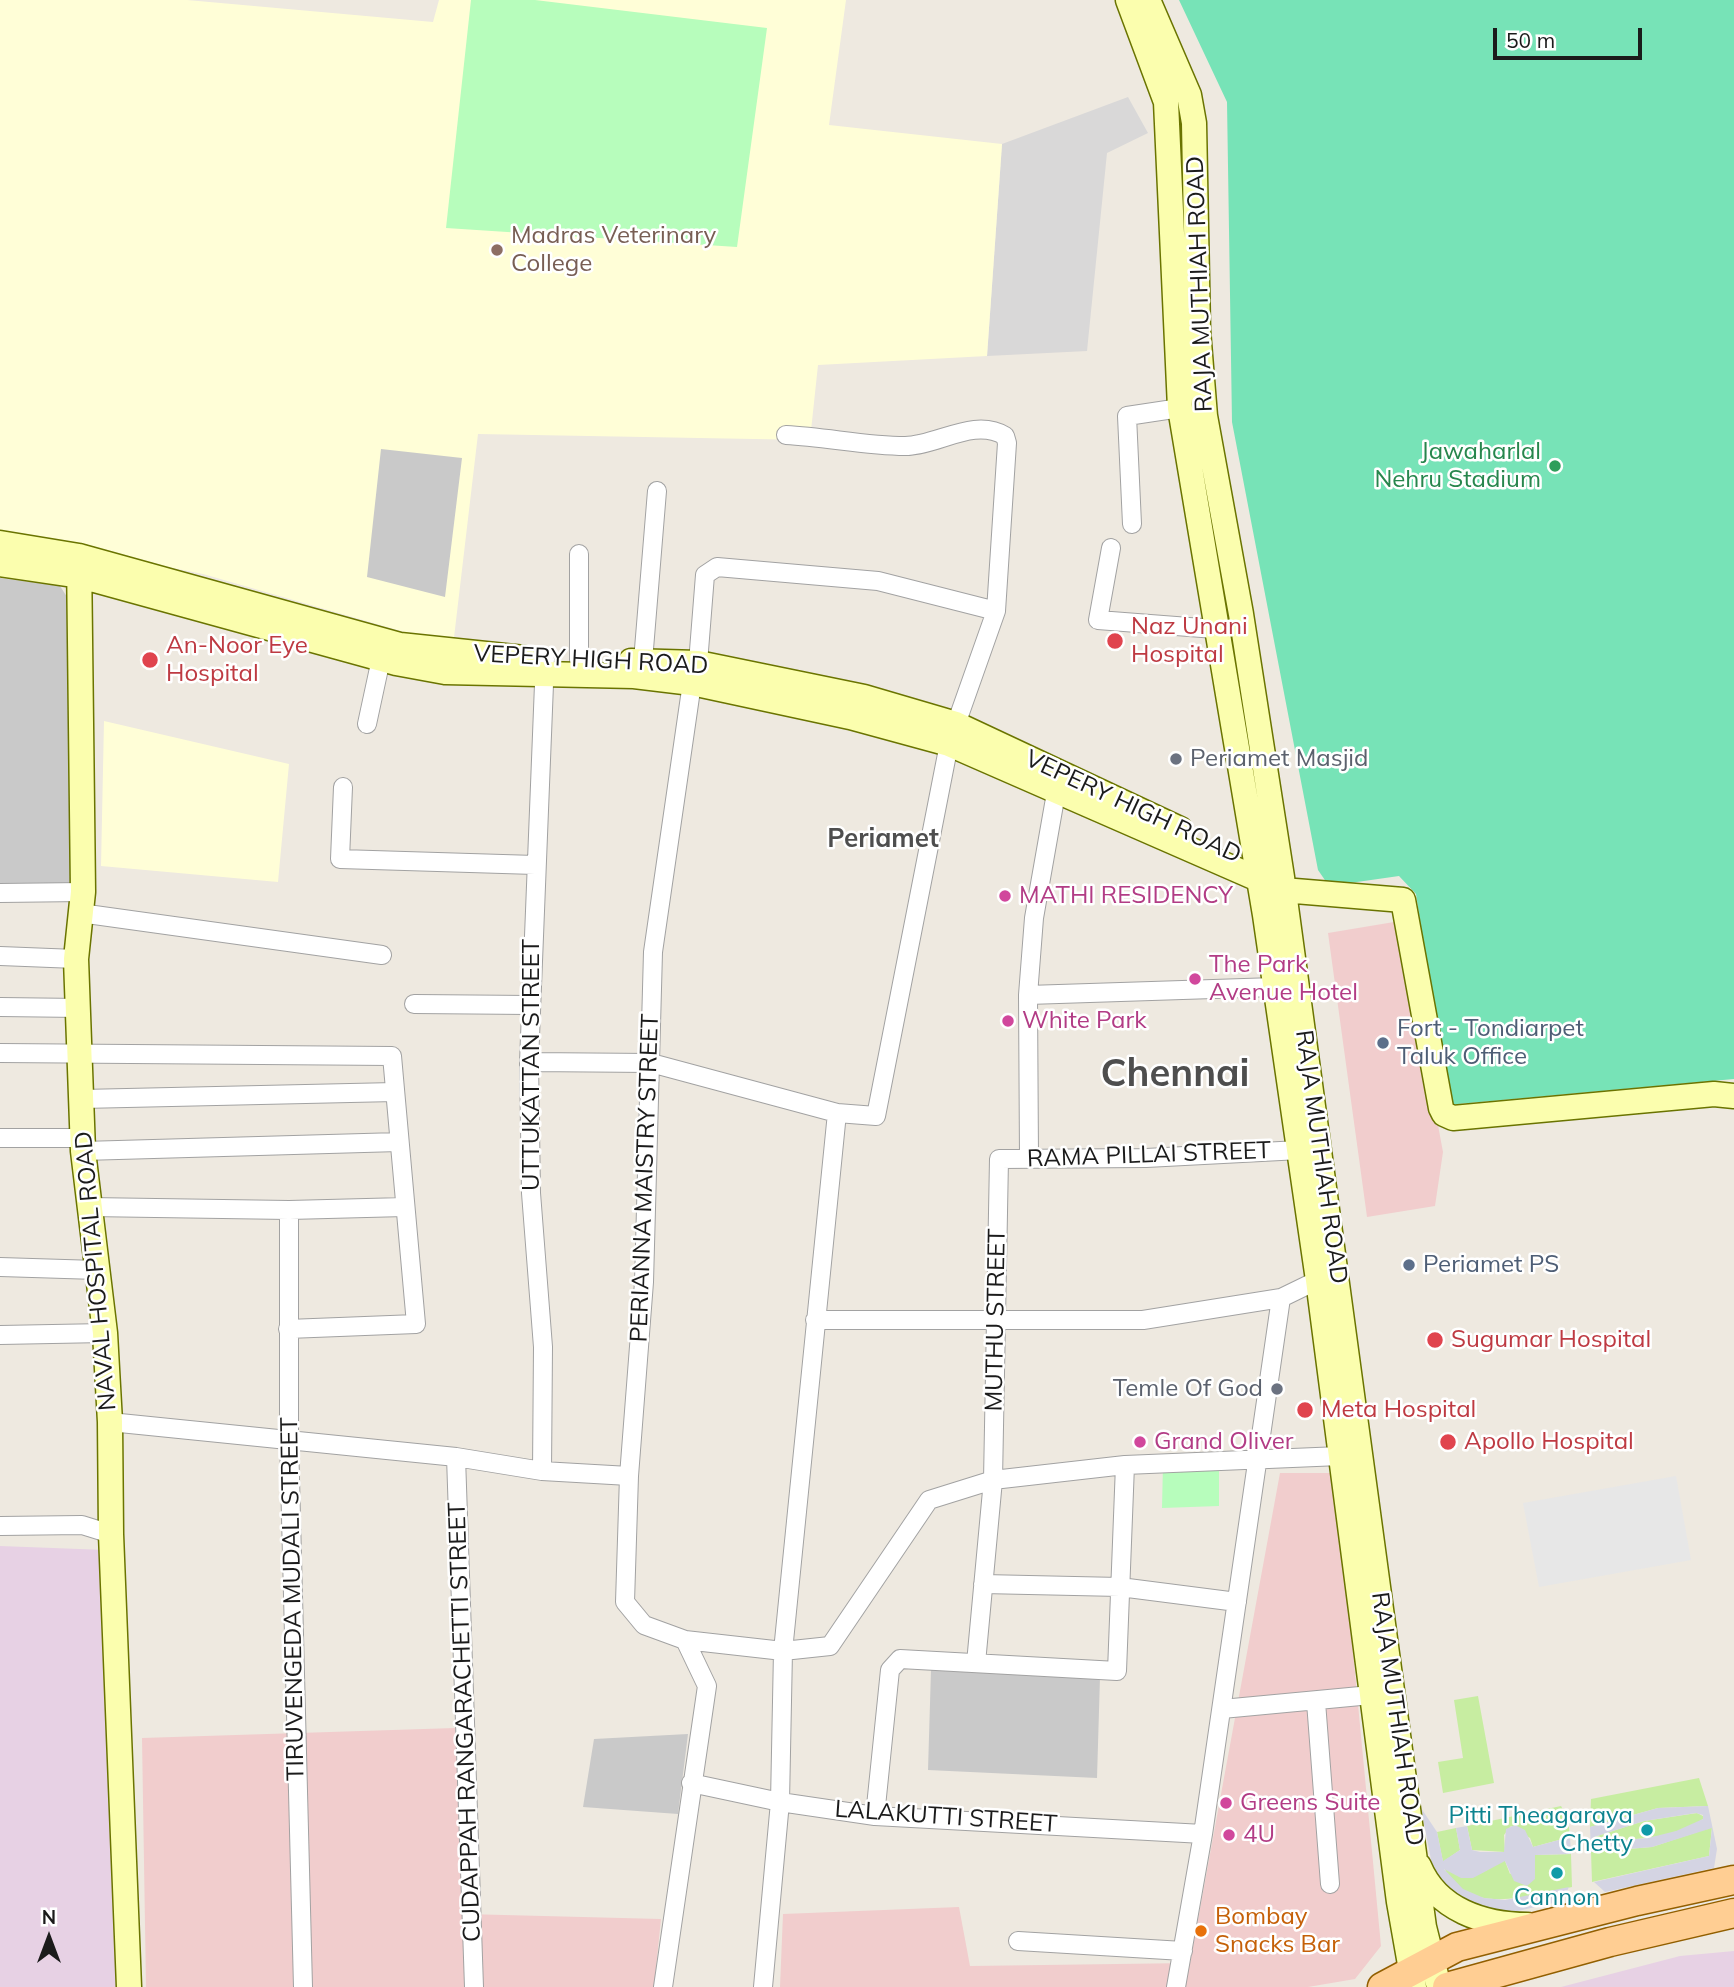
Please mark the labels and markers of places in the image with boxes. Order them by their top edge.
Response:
place label: Madras Veterinary College [511,222,716,278]
marker: Madras Veterinary College [489,242,505,258]
place label: Jawaharlal Nehru Stadium [1374,438,1541,494]
marker: Jawaharlal Nehru Stadium [1547,458,1563,474]
place label: Naz Unani Hospital [1131,613,1248,669]
marker: Naz Unani Hospital [1105,631,1125,651]
place label: An-Noor Eye Hospital [166,632,308,688]
marker: An-Noor Eye Hospital [140,650,160,670]
place label: Periamet Masjid [1190,745,1368,773]
marker: Periamet Masjid [1168,751,1184,767]
place label: MATHI RESIDENCY [1019,882,1233,910]
marker: MATHI RESIDENCY [997,888,1013,904]
place label: The Park Avenue Hotel [1209,951,1358,1007]
marker: The Park Avenue Hotel [1187,971,1203,987]
place label: White Park [1022,1007,1147,1035]
marker: White Park [1000,1013,1016,1029]
place label: Fort - Tondiarpet Taluk Office [1397,1015,1584,1071]
marker: Fort - Tondiarpet Taluk Office [1375,1035,1391,1051]
place label: Periamet PS [1423,1251,1559,1279]
marker: Periamet PS [1401,1257,1417,1273]
place label: Sugumar Hospital [1451,1326,1651,1354]
marker: Sugumar Hospital [1425,1330,1445,1350]
place label: Temle Of God [1113,1375,1263,1403]
marker: Temle Of God [1269,1381,1285,1397]
place label: Meta Hospital [1321,1396,1476,1424]
marker: Meta Hospital [1295,1400,1315,1420]
place label: Grand Oliver [1154,1428,1294,1456]
place label: Apollo Hospital [1464,1428,1634,1456]
marker: Apollo Hospital [1438,1432,1458,1452]
marker: Grand Oliver [1132,1434,1148,1450]
place label: Greens Suite [1240,1789,1380,1817]
marker: Greens Suite [1218,1795,1234,1811]
place label: Pitti Theagaraya Chetty [1449,1802,1633,1858]
place label: 4U [1243,1821,1275,1849]
marker: Pitti Theagaraya Chetty [1639,1822,1655,1838]
marker: 4U [1221,1827,1237,1843]
marker: Cannon [1549,1865,1565,1881]
place label: Cannon [1514,1884,1600,1912]
place label: Bombay Snacks Bar [1215,1903,1340,1959]
marker: Bombay Snacks Bar [1193,1923,1209,1939]

